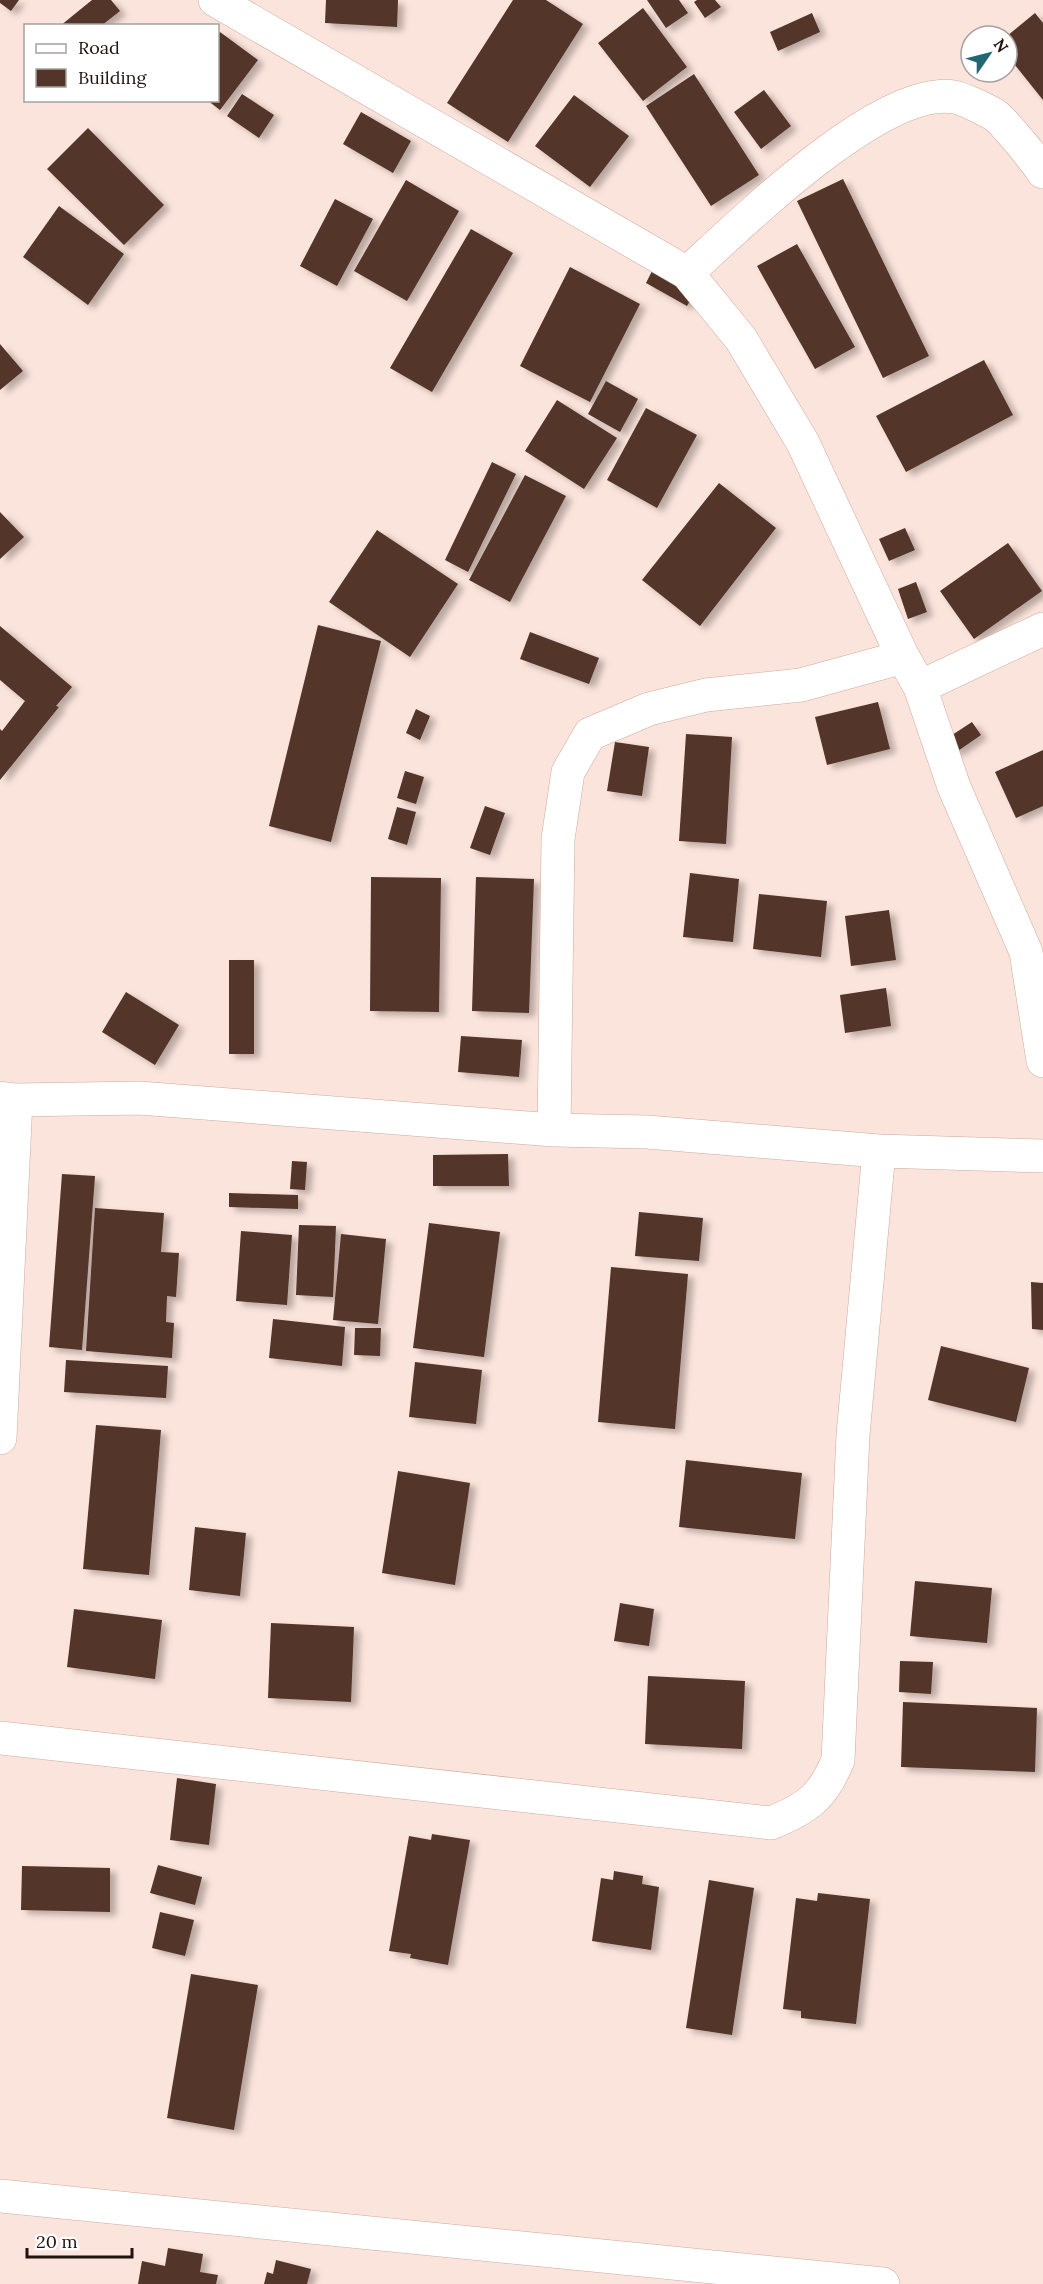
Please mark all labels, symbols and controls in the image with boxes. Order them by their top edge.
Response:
legend [24,24,219,102]
north arrow [959,24,1019,84]
text: N [990,35,1013,56]
text: Road [78,36,120,59]
text: Building [78,66,148,89]
scale bar [27,2221,132,2259]
text: 20 m [36,2230,78,2253]

